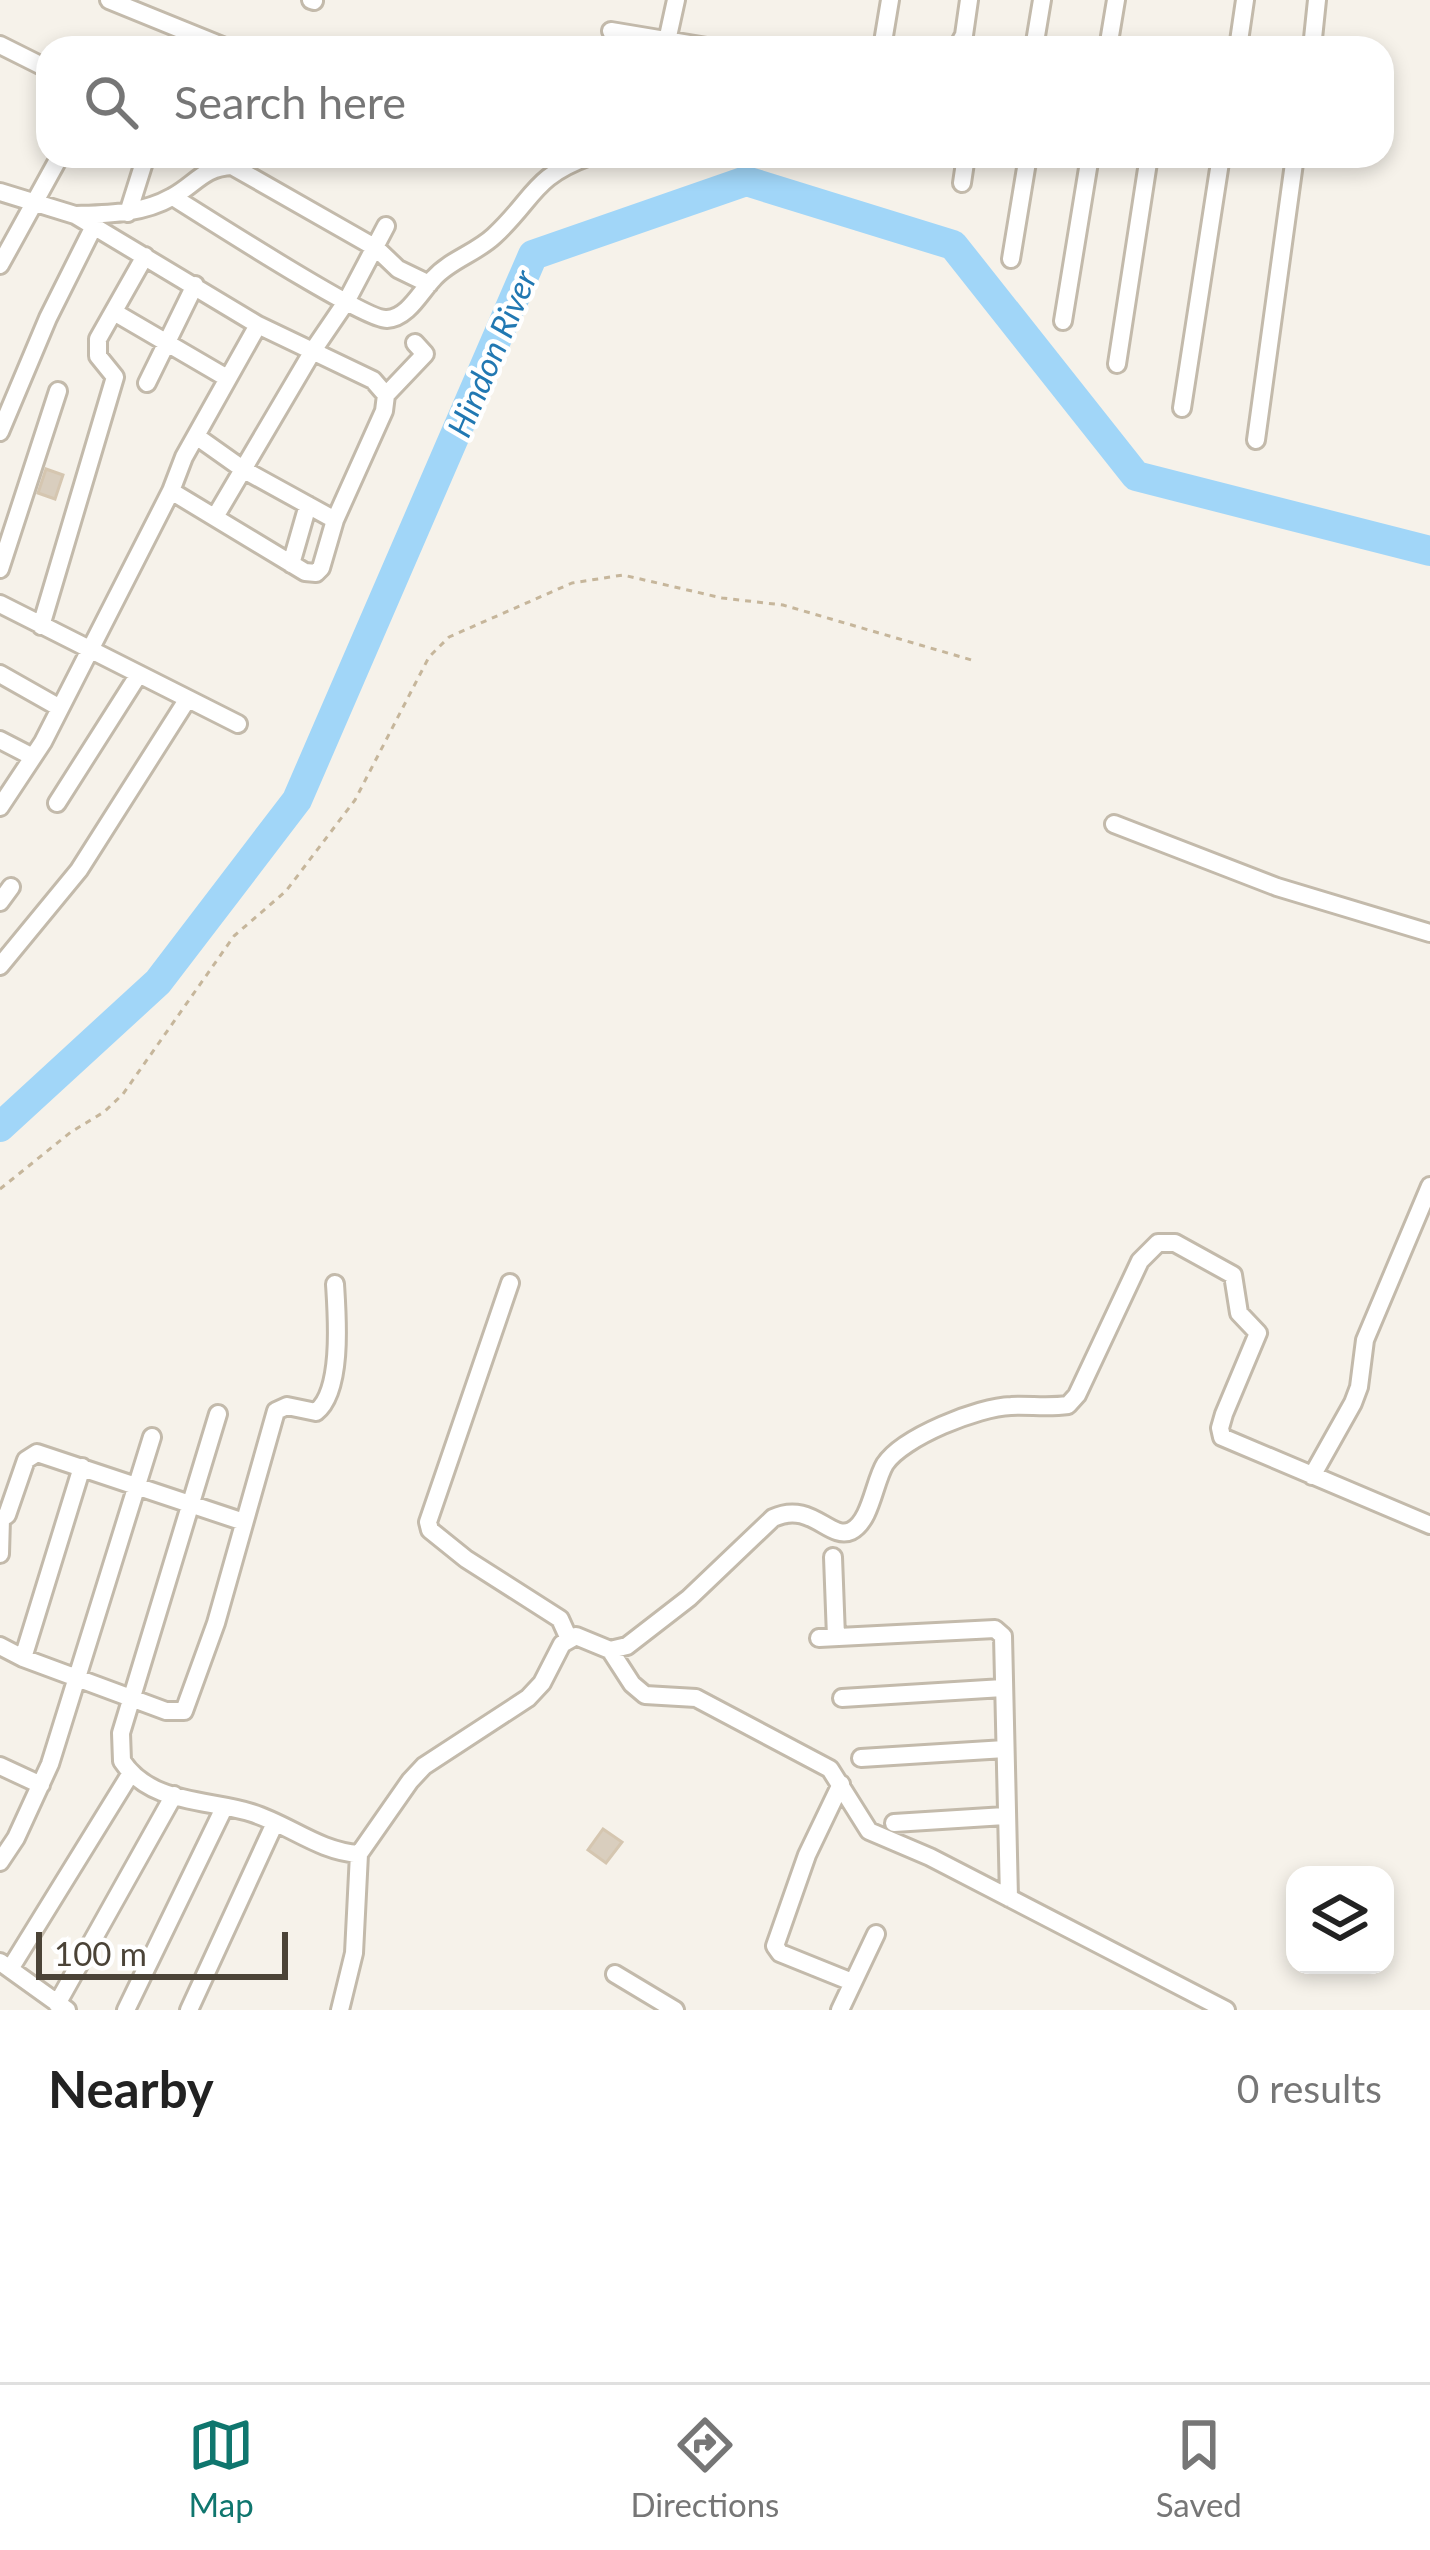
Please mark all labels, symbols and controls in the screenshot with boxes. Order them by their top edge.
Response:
search box [36,36,1394,168]
icon: search [78,69,144,135]
text: Search here [174,75,406,129]
water label: Hindon River [438,263,544,442]
map controls [1286,1866,1394,1974]
button: layers [1286,1866,1394,1974]
scale bar [36,1926,288,1979]
text: 100 m [54,1933,147,1973]
text: Nearby [48,2058,214,2119]
text: 0 results [1237,2065,1382,2111]
tab: Map [188,2412,254,2524]
tab: Directions [630,2412,779,2524]
tab: Saved [1156,2412,1242,2524]

